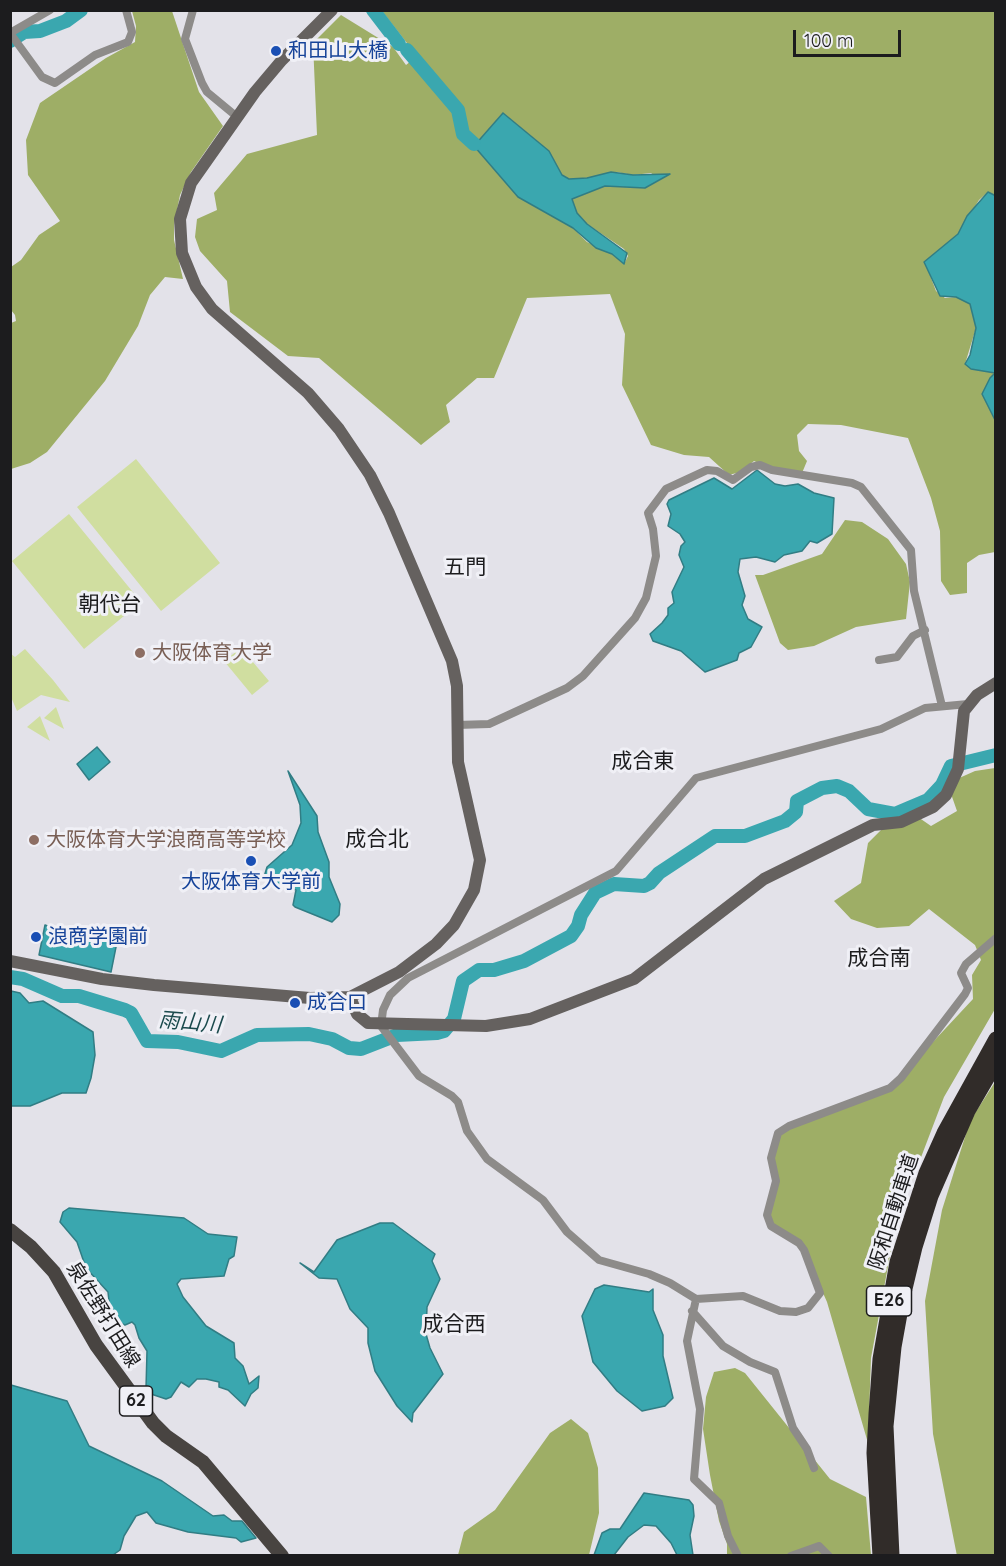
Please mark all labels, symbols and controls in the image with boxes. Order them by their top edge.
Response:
scale bar [796,18,904,56]
text: 100 m [804,29,853,52]
place label: 和田山大橋 [288,39,388,63]
marker: 和田山大橋 [269,44,283,58]
district label: 五門 [444,555,486,581]
district label: 朝代台 [79,592,141,618]
place label: 大阪体育大学 [152,641,272,665]
marker: 大阪体育大学 [133,646,147,660]
district label: 成合東 [612,749,674,775]
district label: 成合北 [346,827,408,853]
place label: 大阪体育大学浪商高等学校 [46,828,286,852]
marker: 大阪体育大学浪商高等学校 [27,833,41,847]
marker: 大阪体育大学前 [244,854,258,868]
place label: 大阪体育大学前 [181,870,321,894]
place label: 浪商学園前 [48,925,148,949]
marker: 浪商学園前 [29,930,43,944]
district label: 成合南 [848,946,910,972]
place label: 成合口 [307,991,367,1015]
marker: 成合口 [288,996,302,1010]
water label: 雨山川 [158,1008,222,1038]
street label: 阪和自動車道 [864,1151,924,1273]
street label: 泉佐野打田線 [61,1258,145,1372]
road number: E26 [866,1286,912,1316]
district label: 成合西 [423,1312,485,1338]
road number: 62 [120,1386,152,1416]

